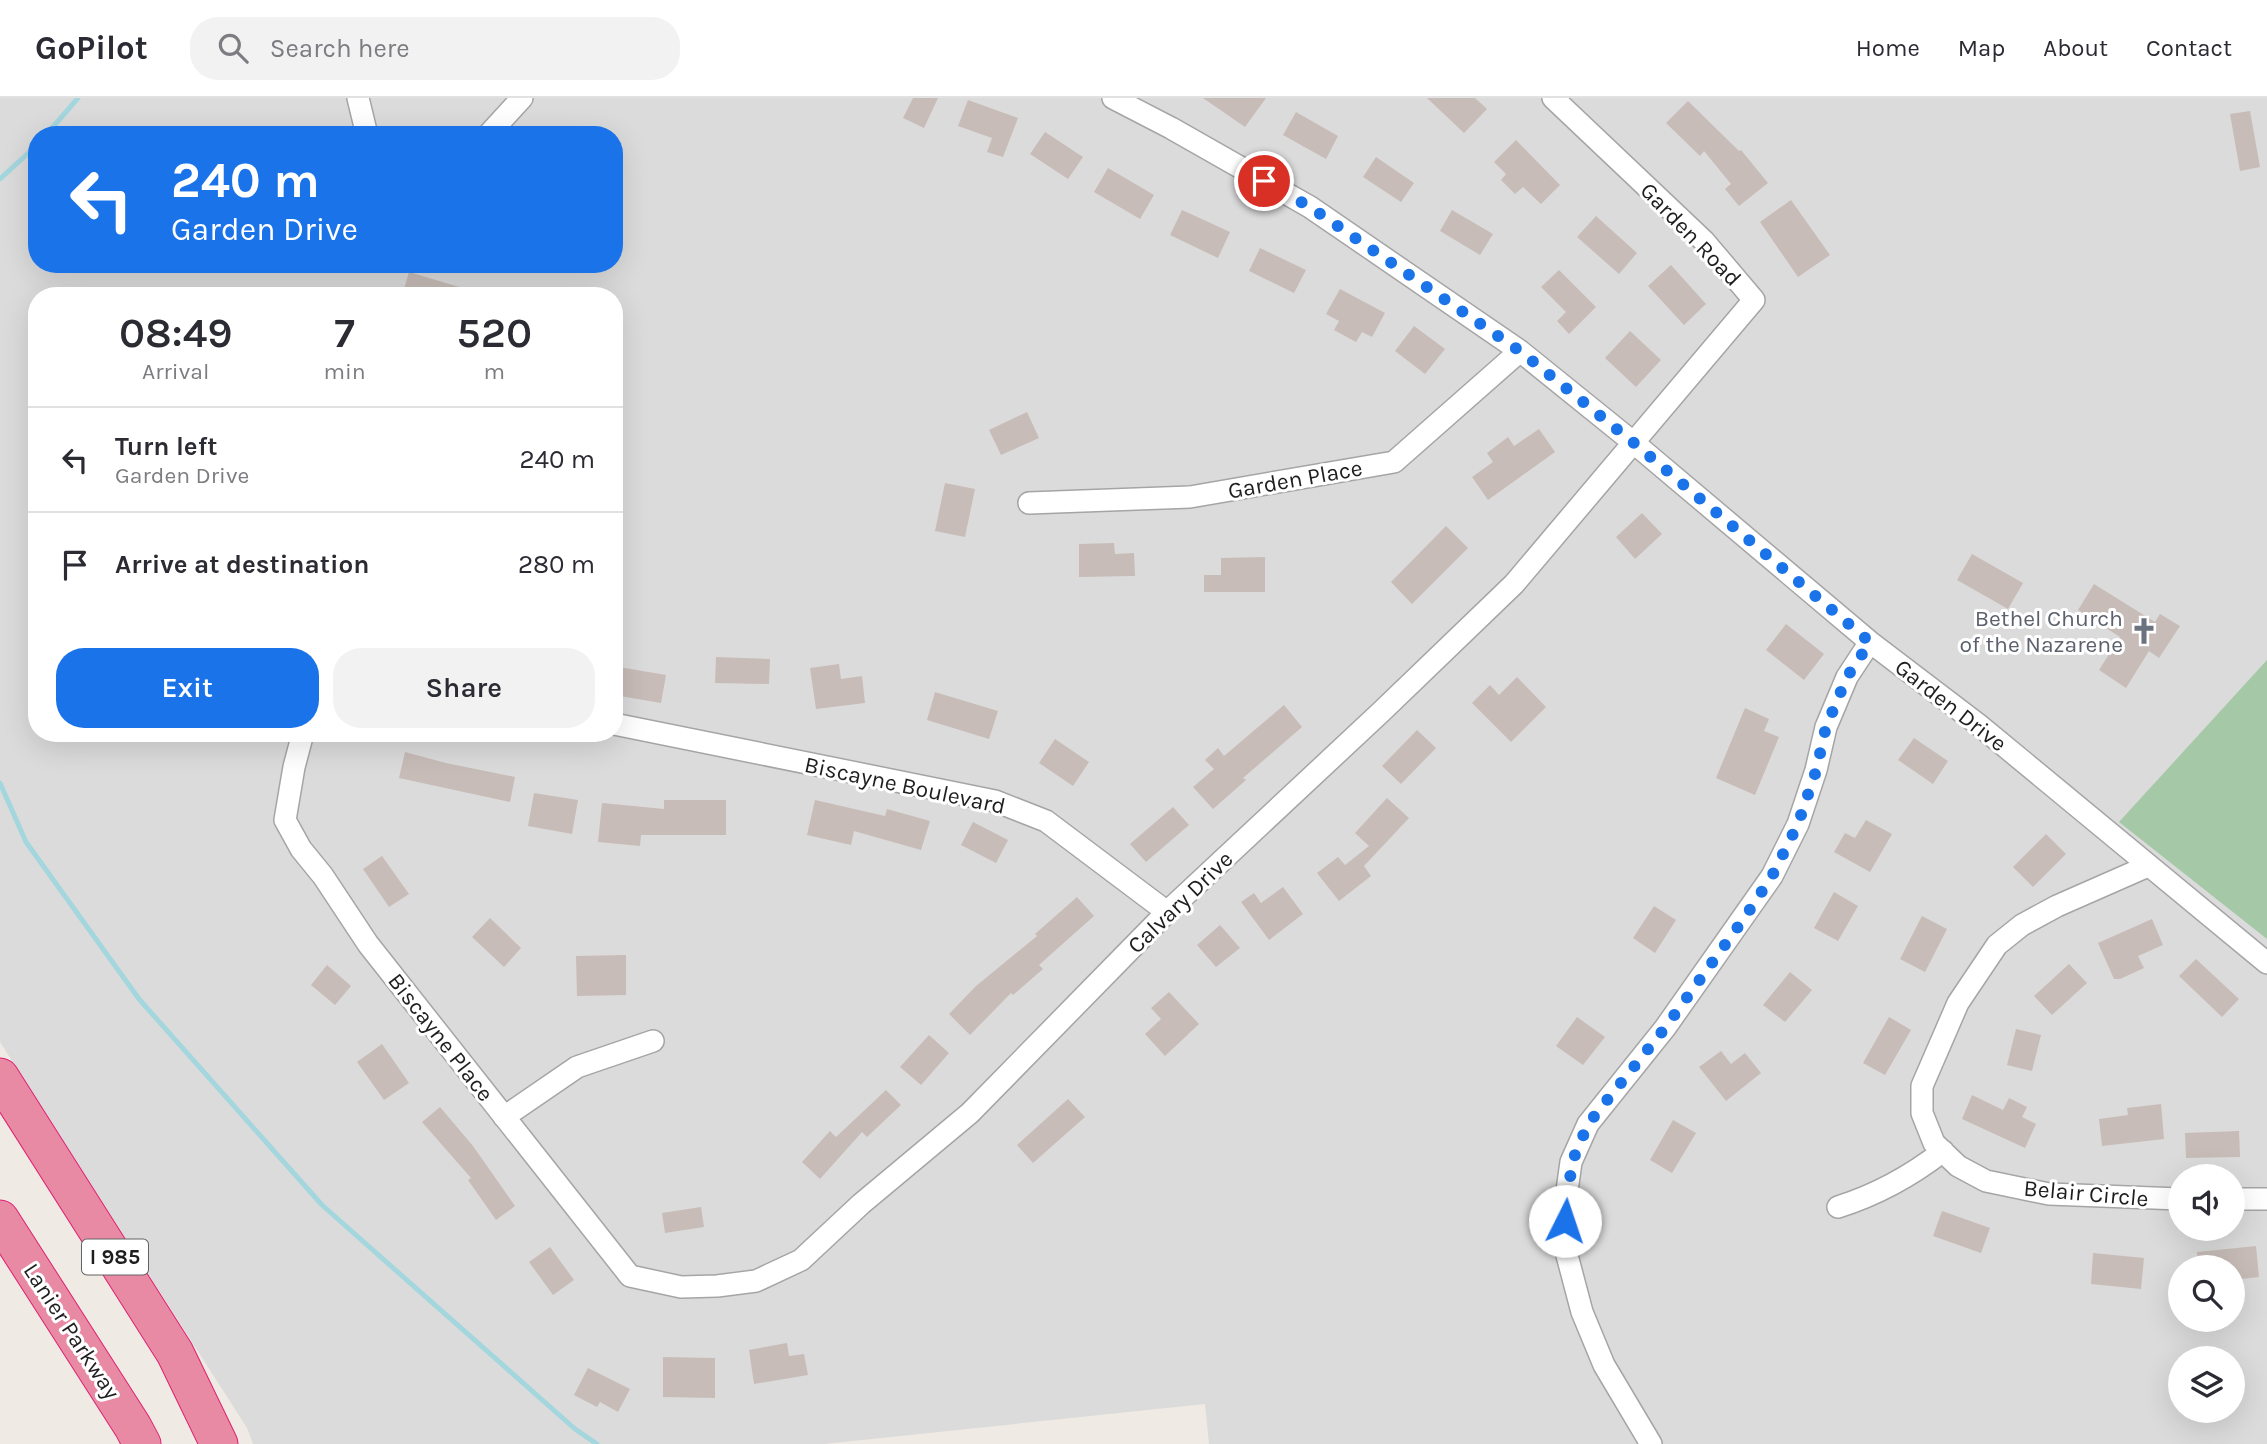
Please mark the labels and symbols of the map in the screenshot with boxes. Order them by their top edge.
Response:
pin [1234,151,1294,211]
street label: Garden Road [1635,177,1747,292]
street label: Garden Place [1226,454,1364,505]
place label: Bethel Church of the Nazarene [1960,605,2123,658]
church icon: Bethel Church of the Nazarene [2129,616,2159,646]
street label: Garden Drive [1889,653,2012,757]
street label: Biscayne Boulevard [802,751,1008,820]
street label: Calvary Drive [1122,846,1239,959]
street label: Biscayne Place [382,968,499,1107]
street label: Belair Circle [2022,1175,2150,1212]
position arrow [1528,1184,1602,1258]
road number: I 985 [82,1240,148,1274]
street label: Lanier Parkway [18,1258,126,1404]

